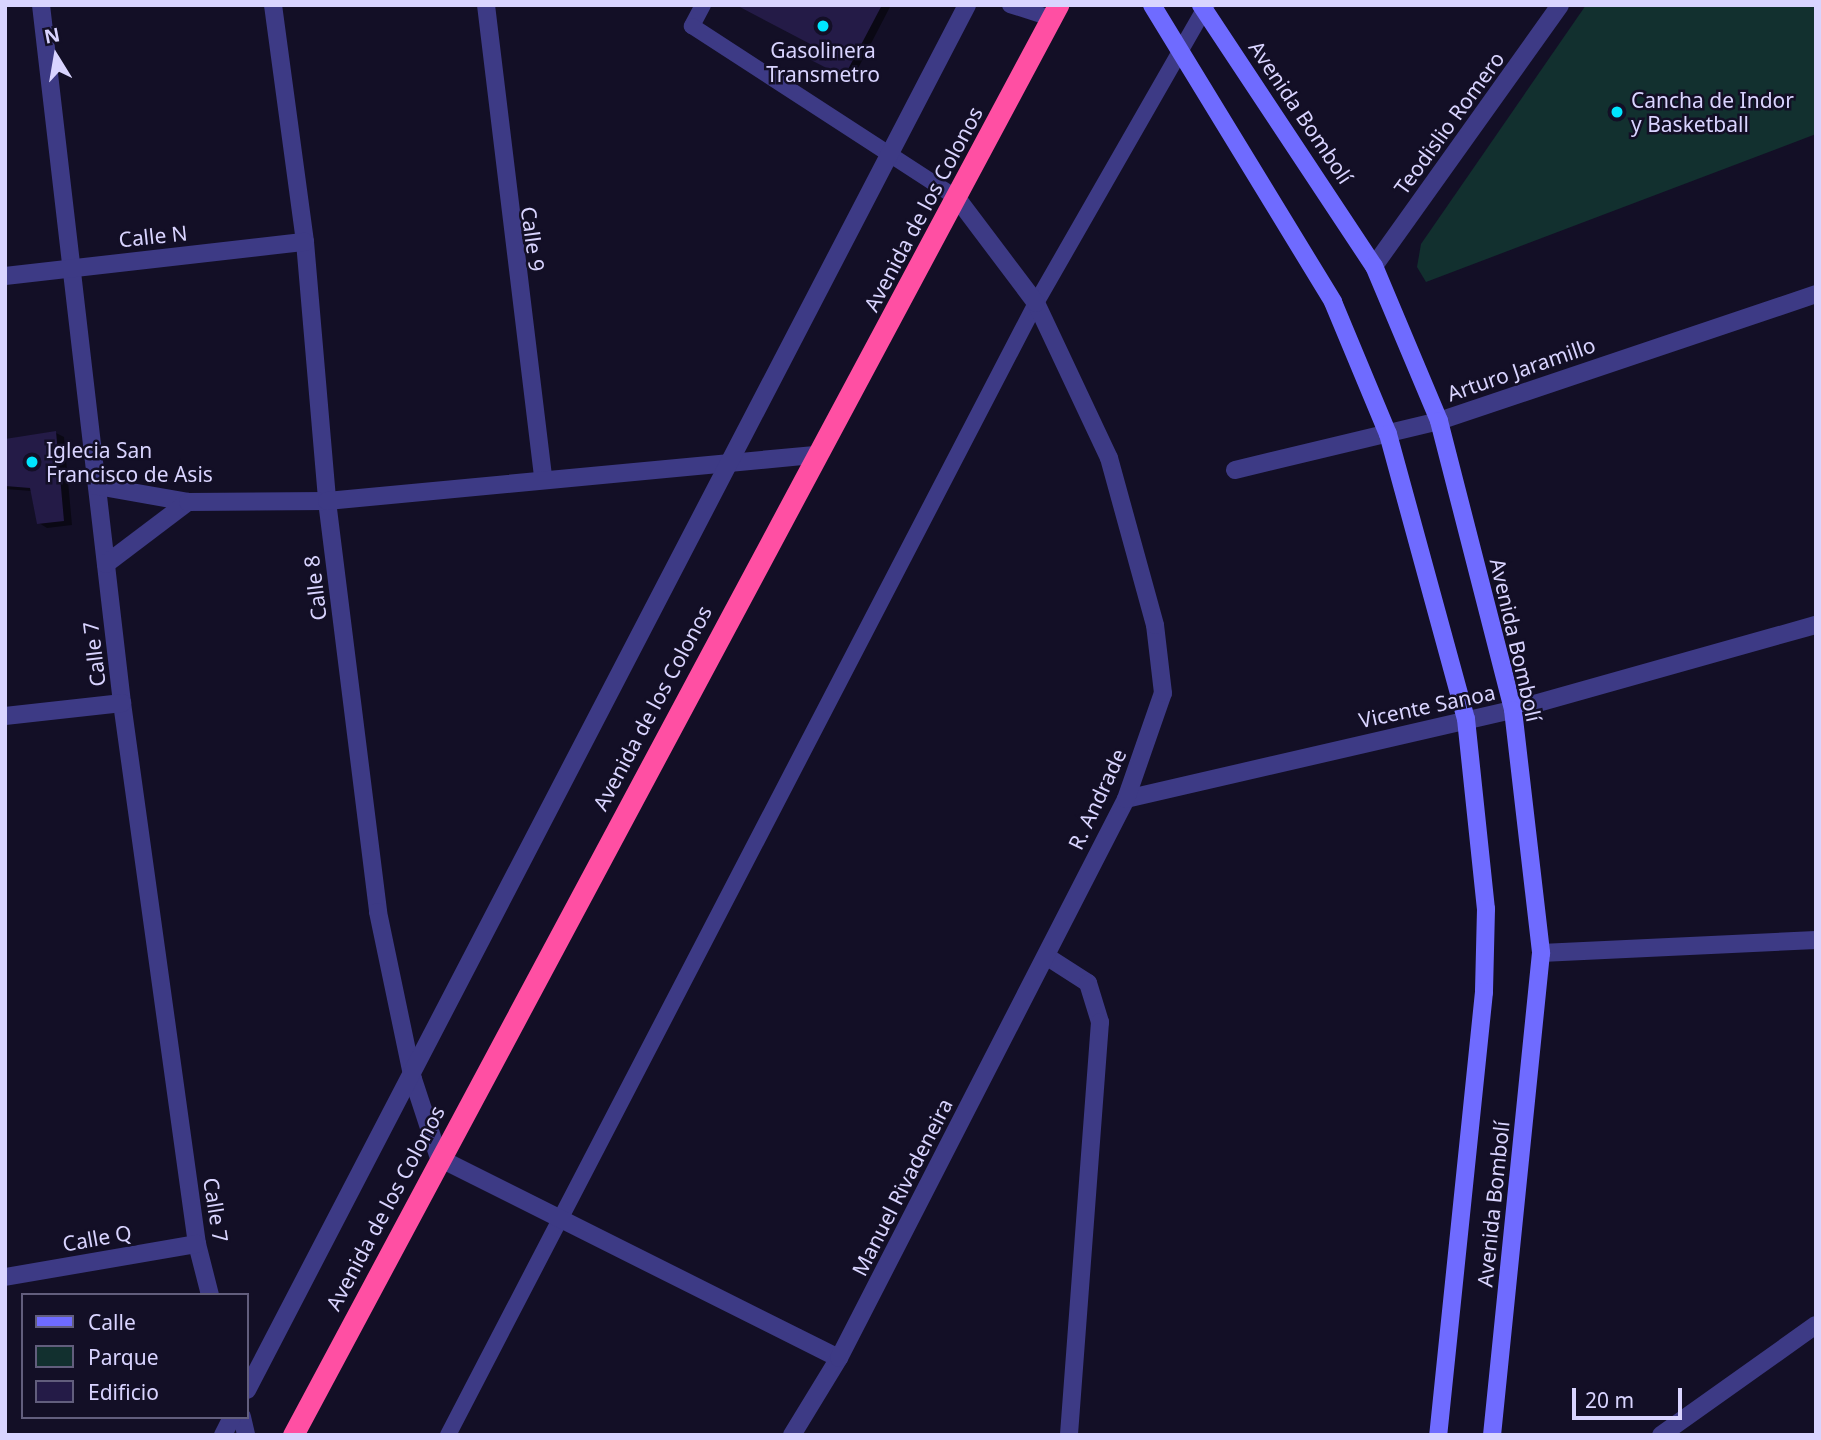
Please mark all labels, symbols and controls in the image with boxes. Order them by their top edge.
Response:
marker: Gasolinera Transmetro [815,18,831,34]
north arrow [21,21,91,91]
text: N [42,21,62,50]
street label: Avenida Bombolí [1244,36,1358,188]
place label: Gasolinera Transmetro [766,37,880,87]
street label: Teodislio Romero [1389,47,1509,199]
place label: Cancha de Indor y Basketball [1631,87,1794,137]
street label: Avenida de los Colonos [858,102,988,316]
marker: Cancha de Indor y Basketball [1609,104,1625,120]
street label: Calle 9 [516,205,550,273]
street label: Calle N [117,220,189,252]
street label: Arturo Jaramillo [1444,332,1598,406]
place label: Iglecia San Francisco de Asis [46,437,213,487]
marker: Iglecia San Francisco de Asis [24,454,40,470]
street label: Calle 8 [299,554,331,622]
street label: Avenida Bombolí [1485,556,1547,724]
street label: Avenida de los Colonos [587,601,717,815]
street label: Calle 7 [78,620,110,688]
street label: Vicente Sanoa [1357,679,1497,733]
street label: R. Andrade [1063,745,1131,853]
street label: Manuel Rivadeneira [846,1094,958,1280]
street label: Avenida de los Colonos [320,1101,450,1315]
street label: Avenida Bombolí [1472,1120,1514,1288]
street label: Calle 7 [198,1176,234,1244]
street label: Calle Q [61,1220,133,1256]
legend [21,1293,248,1419]
text: Calle [88,1308,136,1336]
text: Parque [88,1343,158,1371]
scale bar [1576,1374,1686,1418]
text: Edificio [88,1378,159,1406]
text: 20 m [1585,1386,1634,1414]

